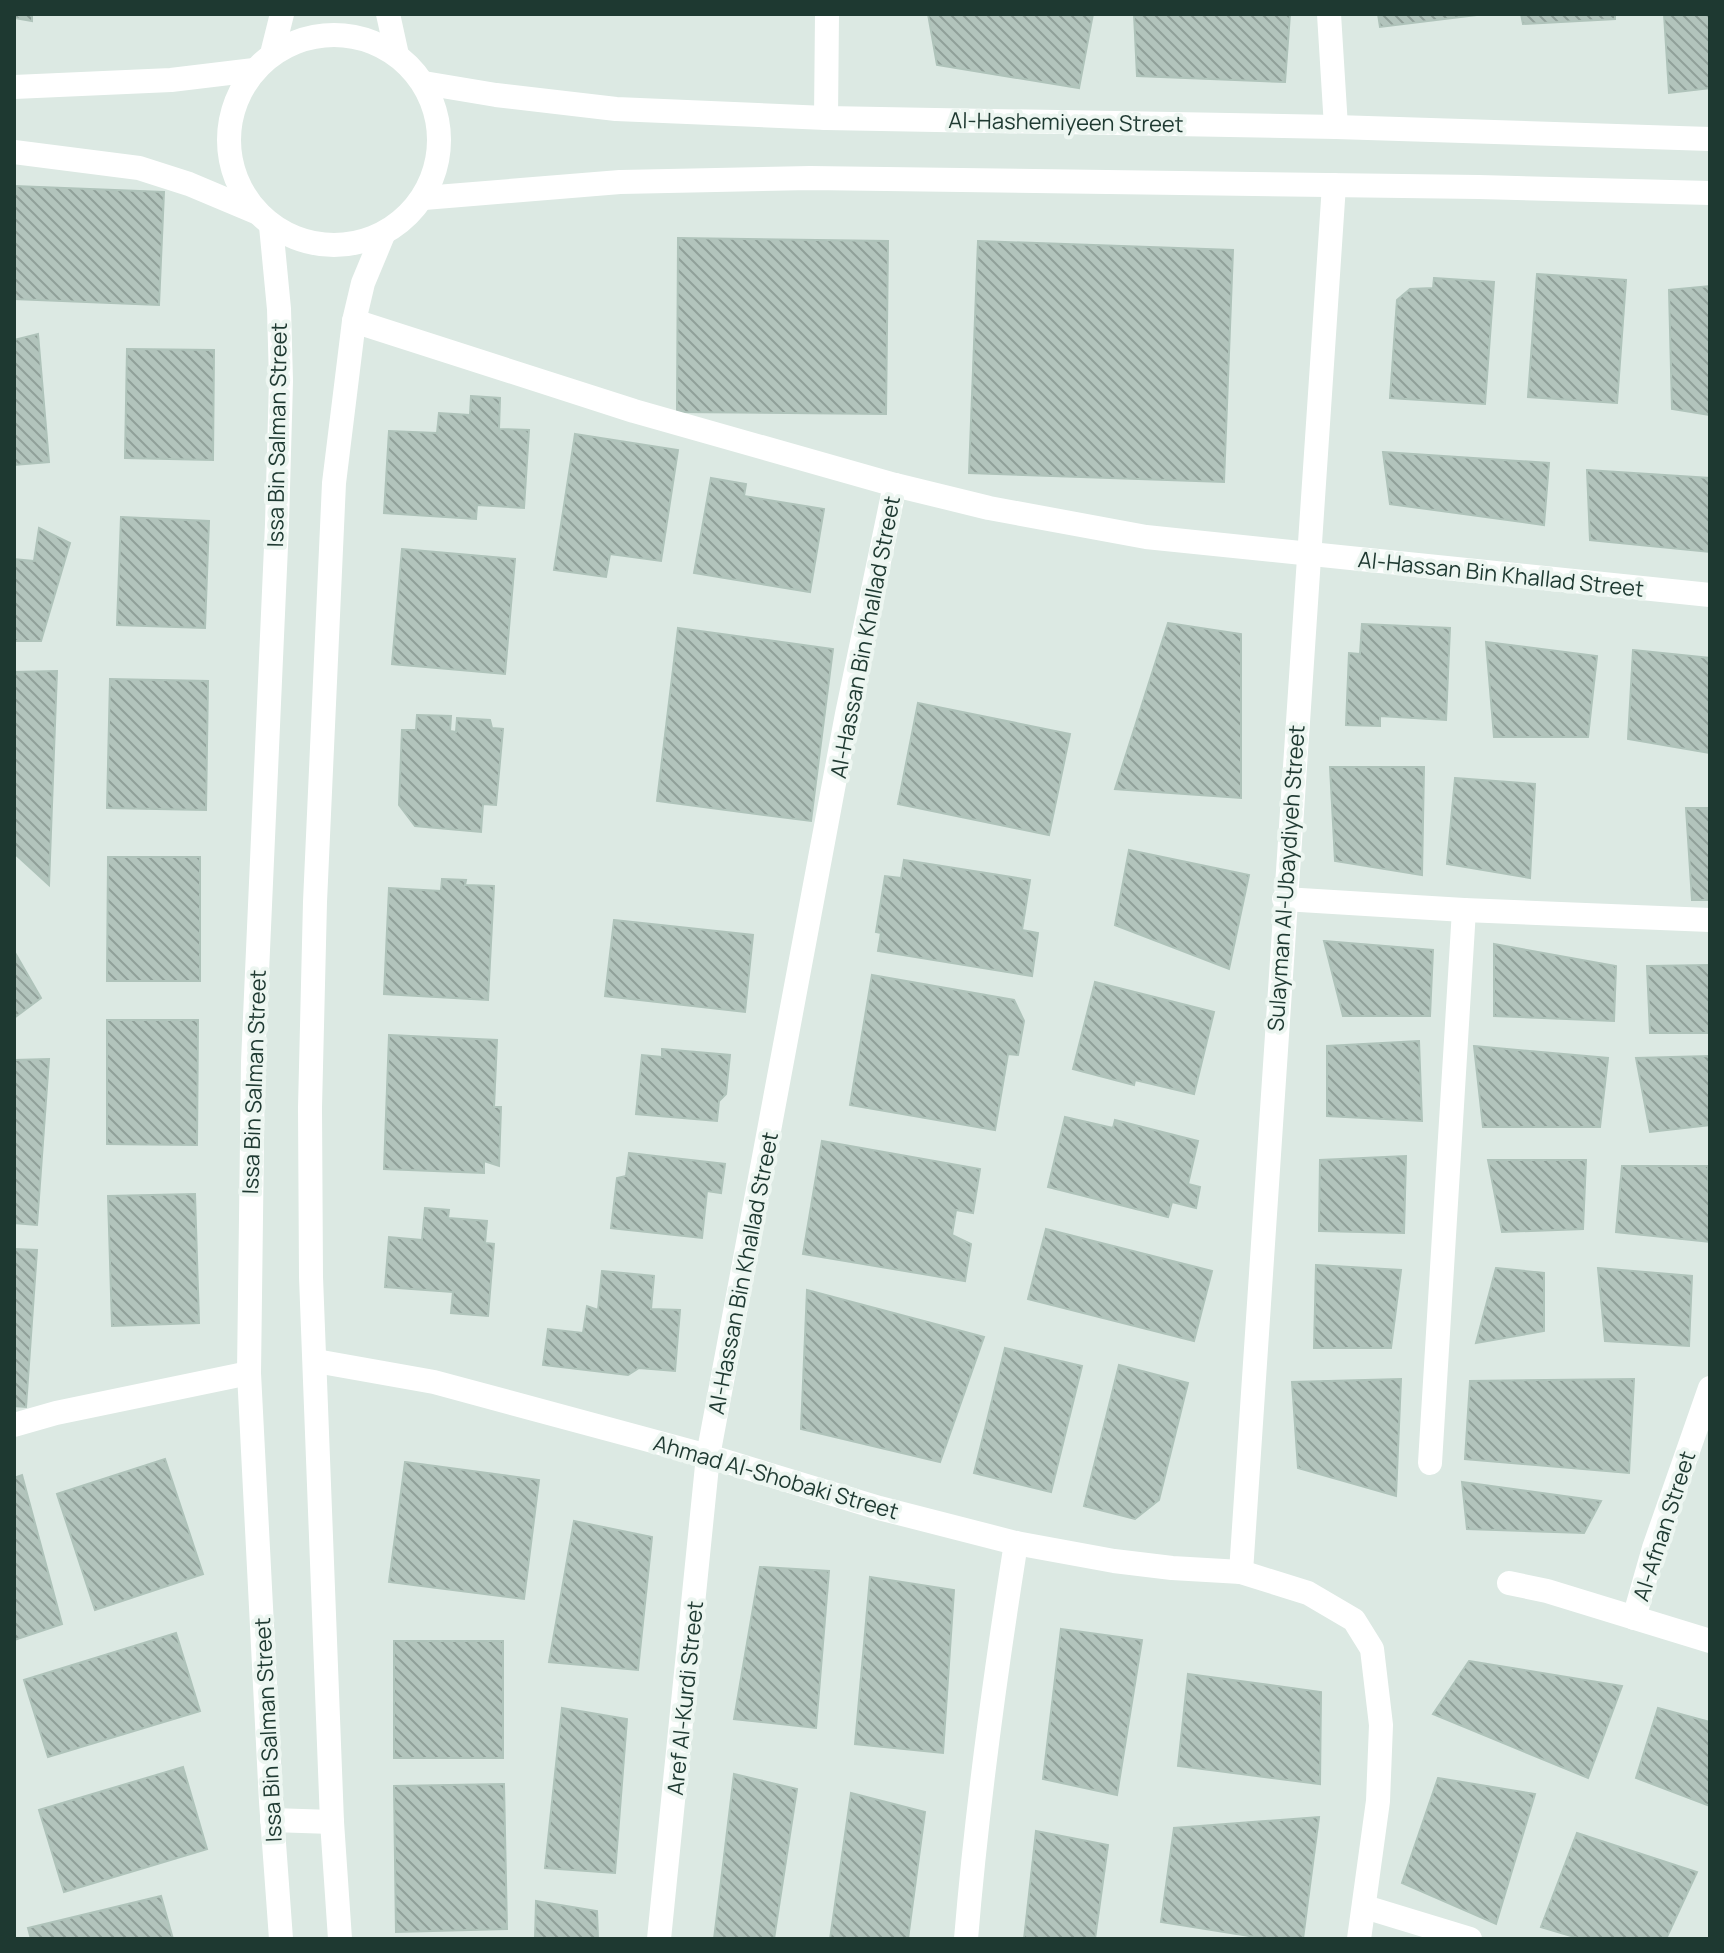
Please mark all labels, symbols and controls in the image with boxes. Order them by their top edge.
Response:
street label: Al-Hashemiyeen Street [948,105,1184,139]
street label: Issa Bin Salman Street [260,322,294,548]
street label: Al-Hassan Bin Khallad Street [823,493,907,781]
street label: Al-Hassan Bin Khallad Street [1357,544,1646,604]
street label: Sulayman Al-Ubaydiyeh Street [1260,724,1312,1032]
street label: Issa Bin Salman Street [235,969,273,1195]
street label: Al-Hassan Bin Khallad Street [701,1129,785,1417]
street label: Ahmad Al-Shobaki Street [650,1428,902,1526]
street label: Al-Afnan Street [1626,1447,1702,1605]
street label: Aref Al-Kurdi Street [660,1599,710,1797]
street label: Issa Bin Salman Street [247,1617,289,1843]

